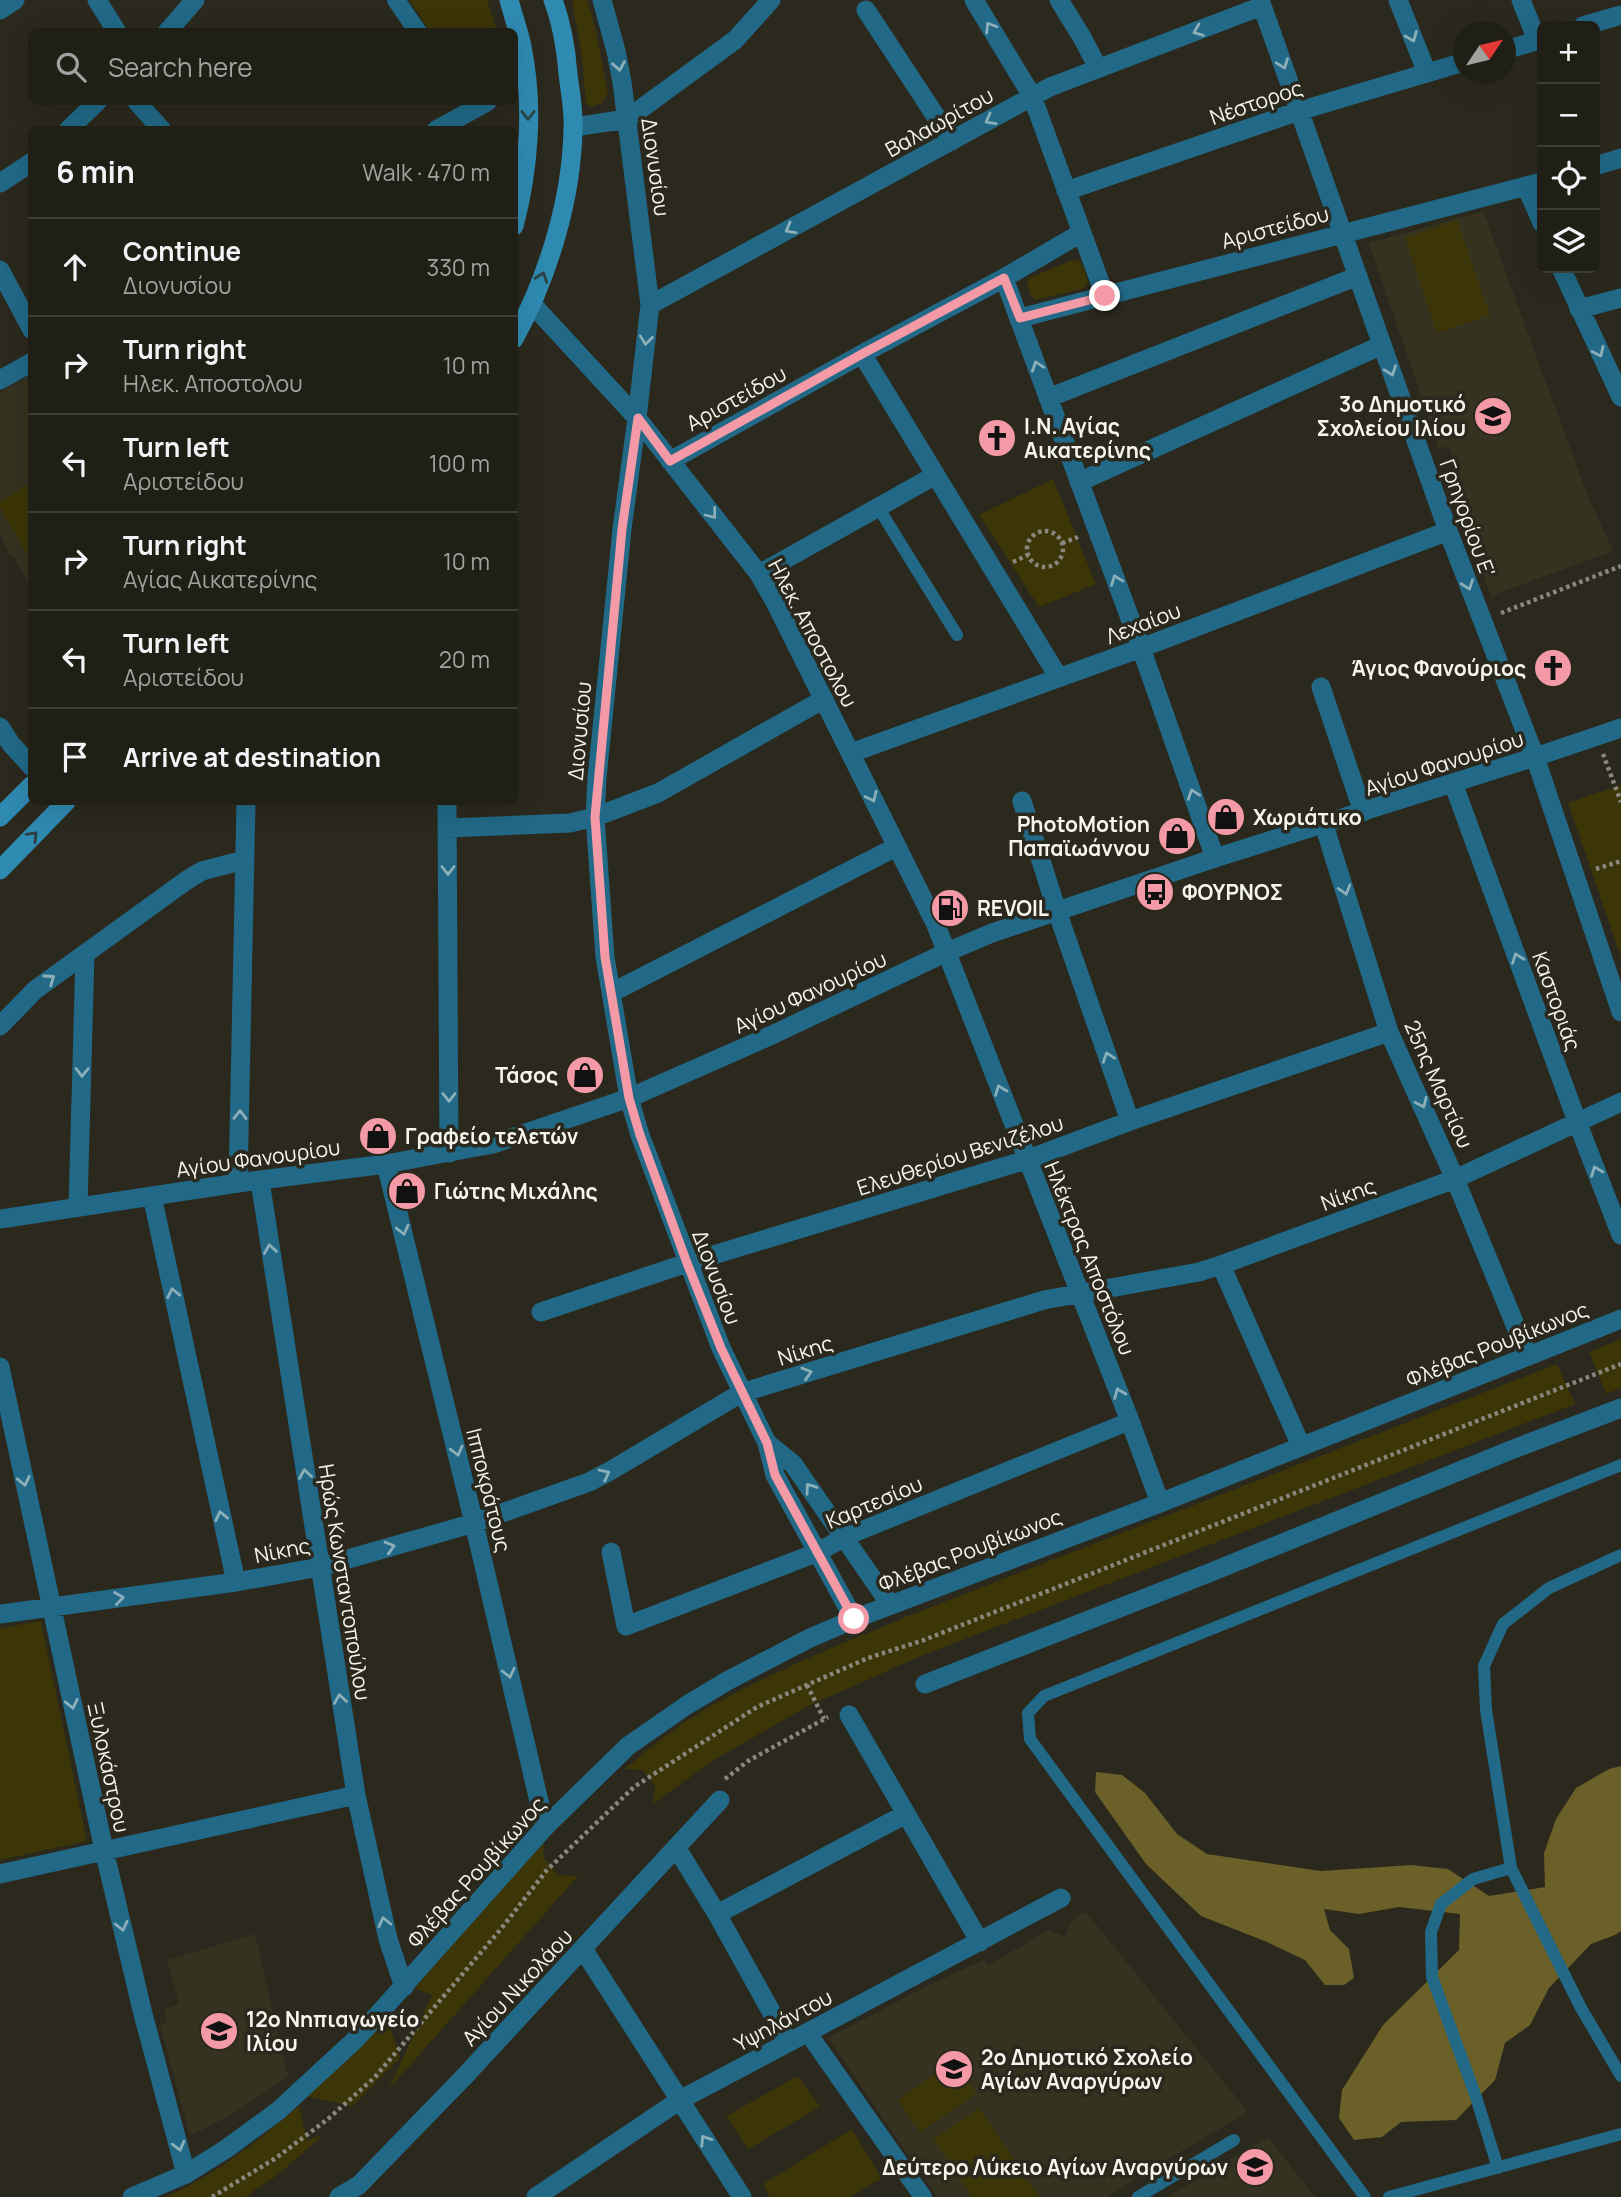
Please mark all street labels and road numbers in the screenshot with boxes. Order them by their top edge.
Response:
street label: Νέστορος [1206,73,1306,131]
street label: Βαλαωρίτου [880,81,998,163]
street label: Διονυσίου [635,116,677,218]
street label: Αριστείδου [1218,199,1332,255]
street label: Αριστείδου [681,359,791,437]
street label: Γρηγορίου Ε' [1434,455,1502,581]
street label: Ηλεκ. Αποστολου [762,554,864,712]
street label: Λεχαίου [1102,596,1184,650]
street label: Διονυσίου [561,680,597,782]
street label: Αγίου Φανουρίου [1361,724,1527,802]
street label: Αγίου Φανουρίου [729,944,891,1040]
street label: Καστοριάς [1526,948,1588,1054]
street label: 25ης Μαρτίου [1398,1016,1480,1152]
street label: Ελευθερίου Βενιζέλου [853,1108,1067,1202]
street label: Αγίου Φανουρίου [174,1133,342,1183]
street label: Ηλέκτρας Αποστόλου [1038,1157,1142,1359]
street label: Νίκης [1317,1171,1379,1217]
street label: Διονυσίου [686,1226,748,1328]
street label: Φλέβας Ρουβίκωνος [1402,1295,1592,1393]
street label: Νίκης [774,1328,836,1372]
street label: Ιπποκράτους [460,1425,518,1555]
street label: Ηρώς Κωνσταντοπούλου [312,1462,378,1702]
street label: Καρτεσίου [821,1469,927,1535]
street label: Φλέβας Ρουβίκωνος [874,1502,1066,1598]
street label: Νίκης [252,1531,312,1569]
street label: Ξυλοκάστρου [81,1699,137,1835]
street label: Φλέβας Ρουβίκωνος [401,1790,551,1954]
street label: Αγίου Νικολάου [456,1922,578,2052]
street label: Υψηλάντου [729,1983,837,2057]

